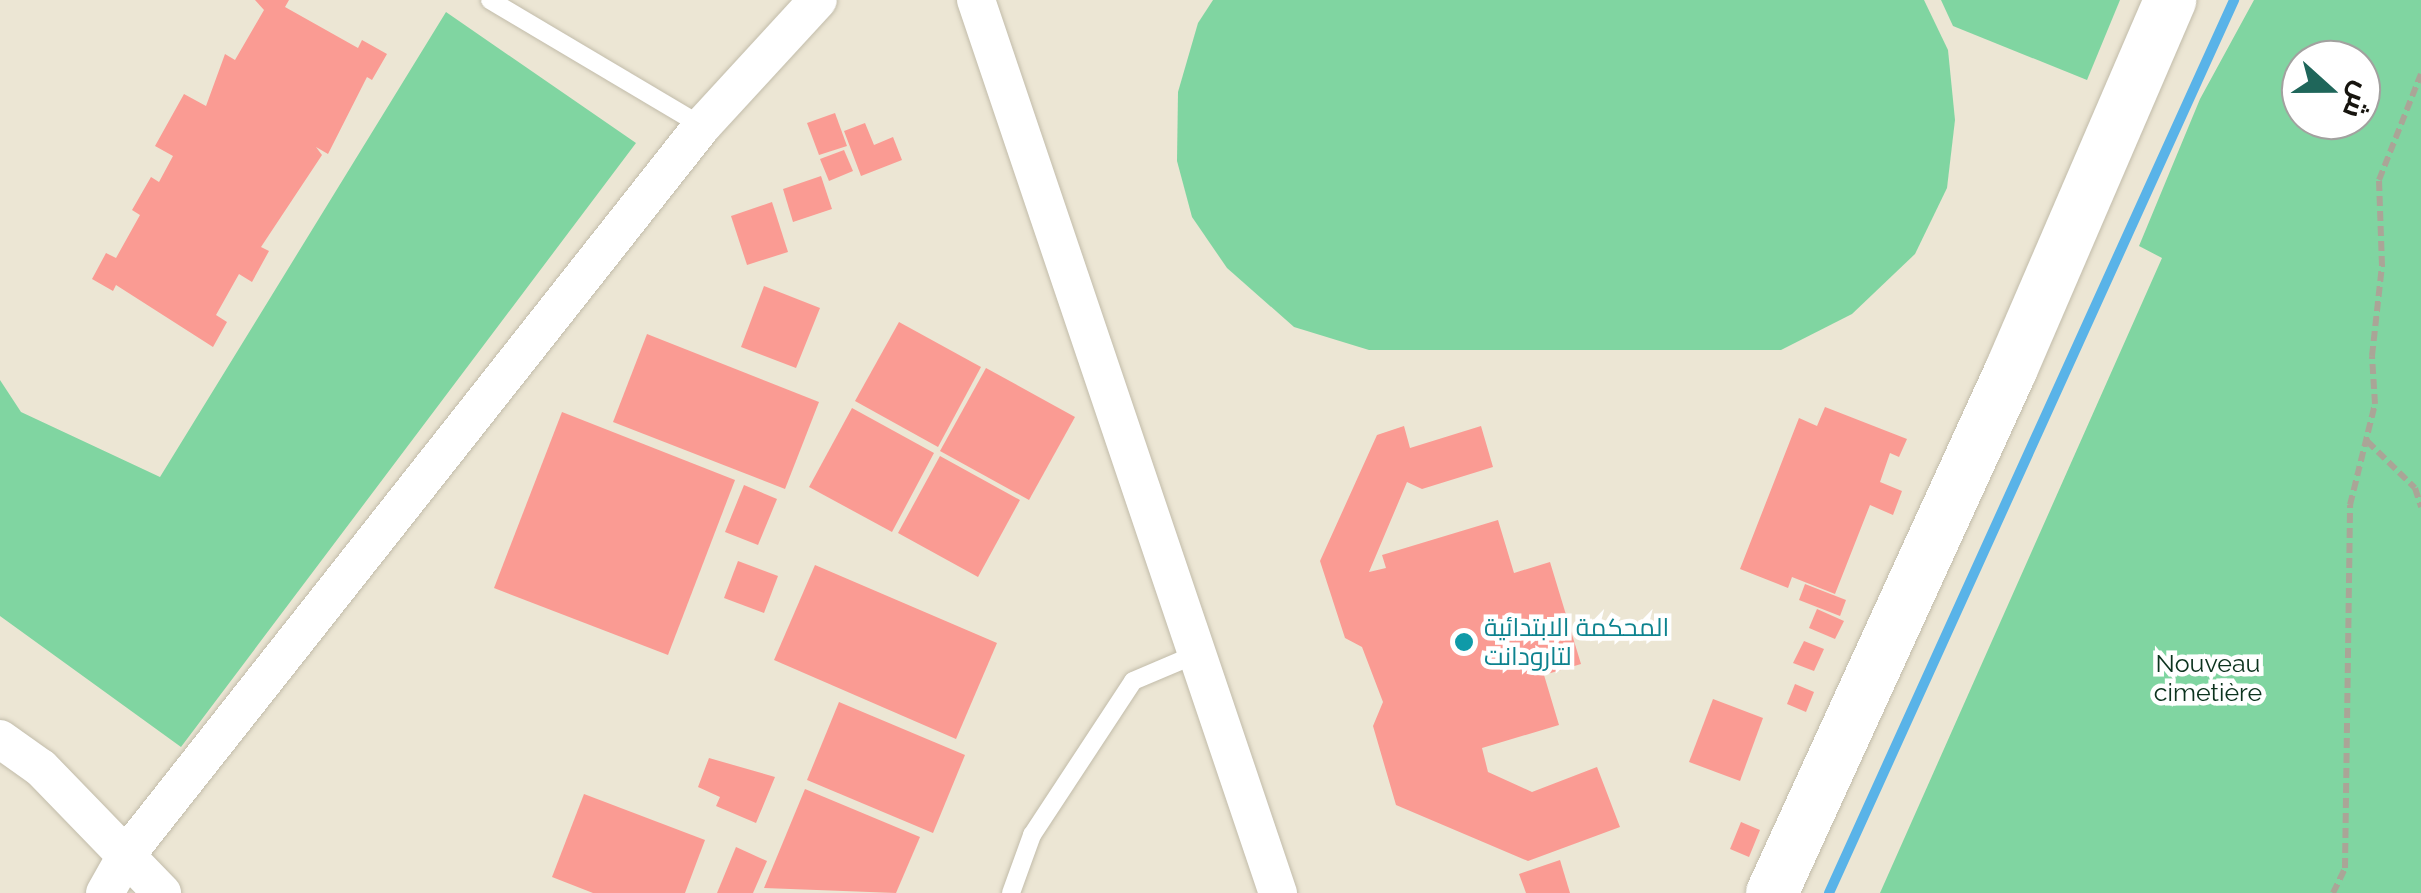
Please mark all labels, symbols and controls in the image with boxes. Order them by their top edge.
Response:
north arrow [2281,40,2381,140]
text: ش [2336,78,2379,123]
place label: المحكمة الابتدائية لتارودانت [1484,613,1669,672]
marker: المحكمة الابتدائية لتارودانت [1453,631,1475,653]
park label: Nouveau cimetière [2154,649,2262,708]

